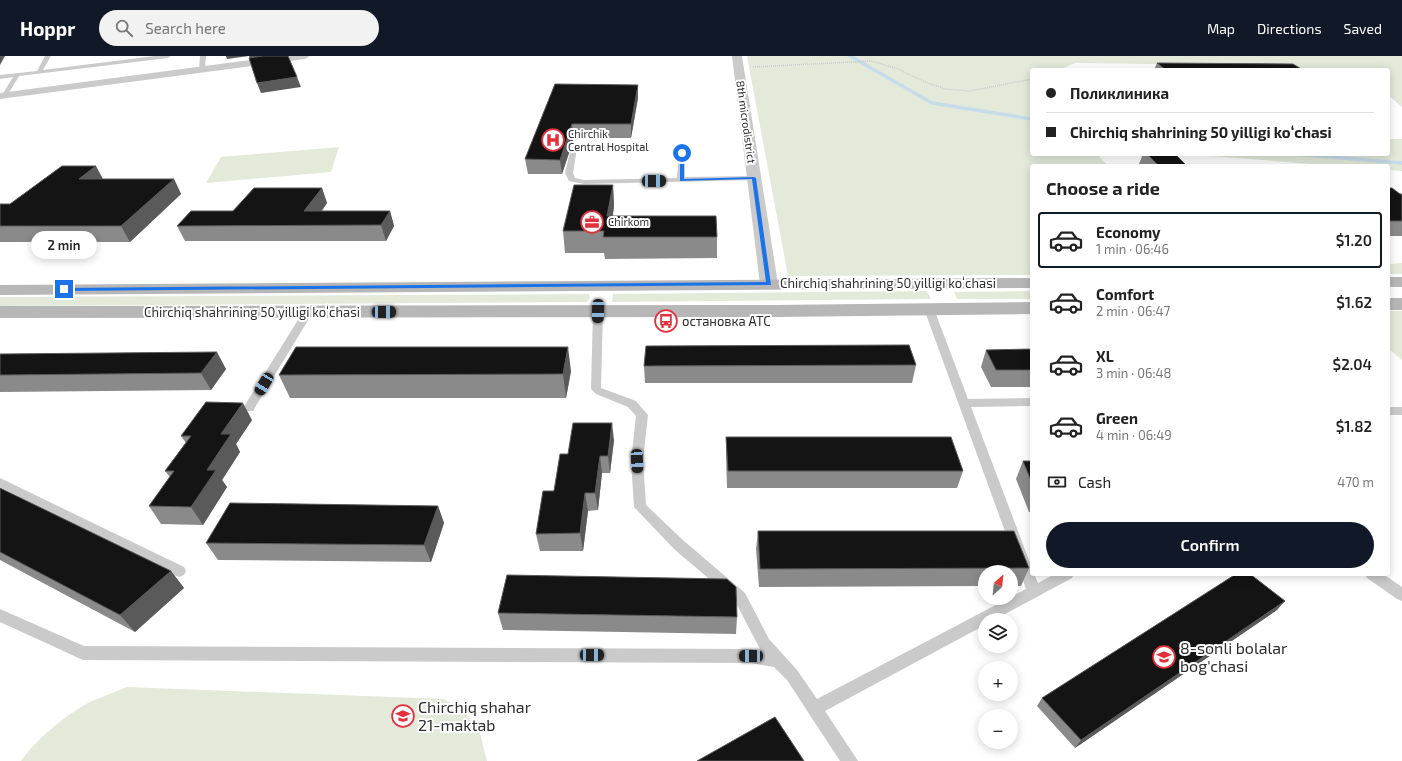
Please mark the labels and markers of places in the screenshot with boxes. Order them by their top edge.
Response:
hospital icon: Chirchik Central Hospital [540,127,566,153]
place label: Chirchik Central Hospital [568,127,649,153]
office icon: Chirkom [579,209,605,235]
place label: Chirkom [608,215,649,228]
bus stop icon: остановка АТС [653,308,679,334]
place label: остановка АТС [682,313,771,329]
place label: 8-sonli bolalar bog'chasi [1180,638,1288,675]
school or university icon: 8-sonli bolalar bog'chasi [1151,644,1177,670]
place label: Chirchiq shahar 21-maktab [418,697,532,734]
school or university icon: Chirchiq shahar 21-maktab [390,703,416,729]

